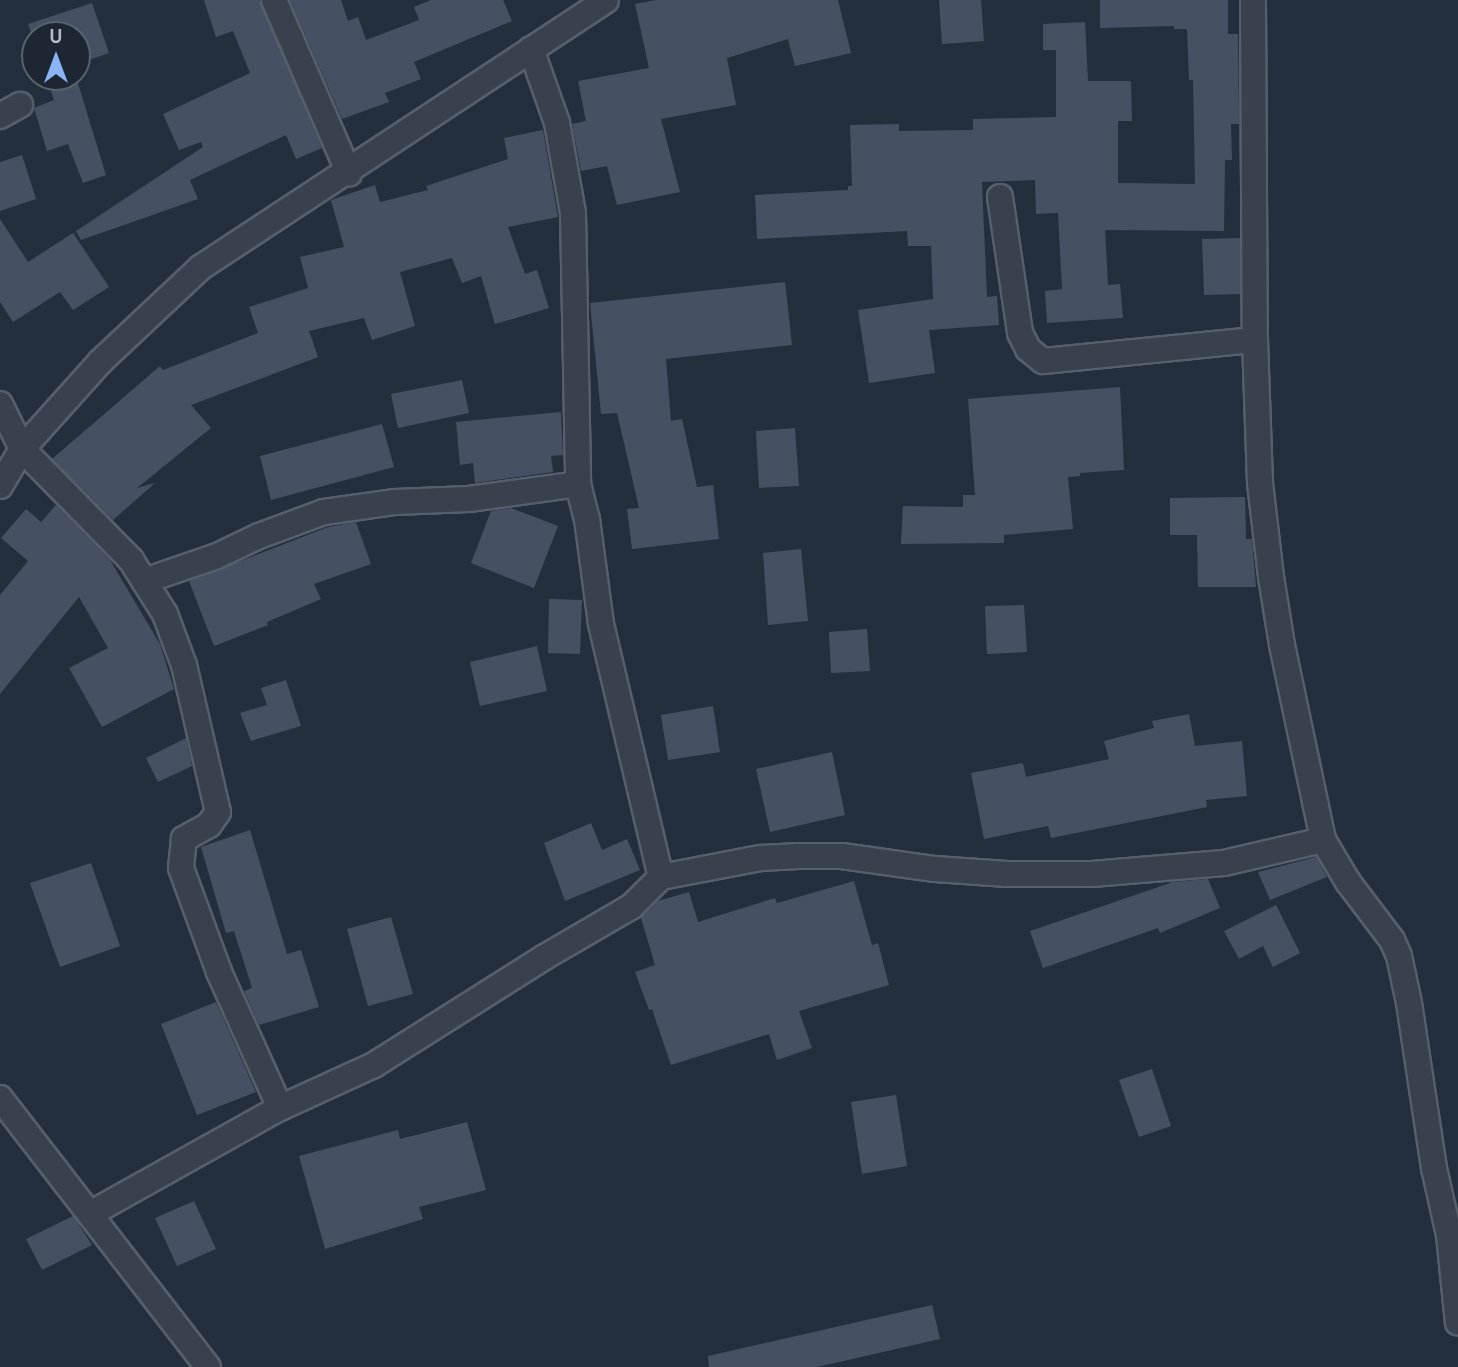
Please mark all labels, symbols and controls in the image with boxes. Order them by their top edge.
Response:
north arrow [21,21,91,91]
text: U [50,24,62,49]

